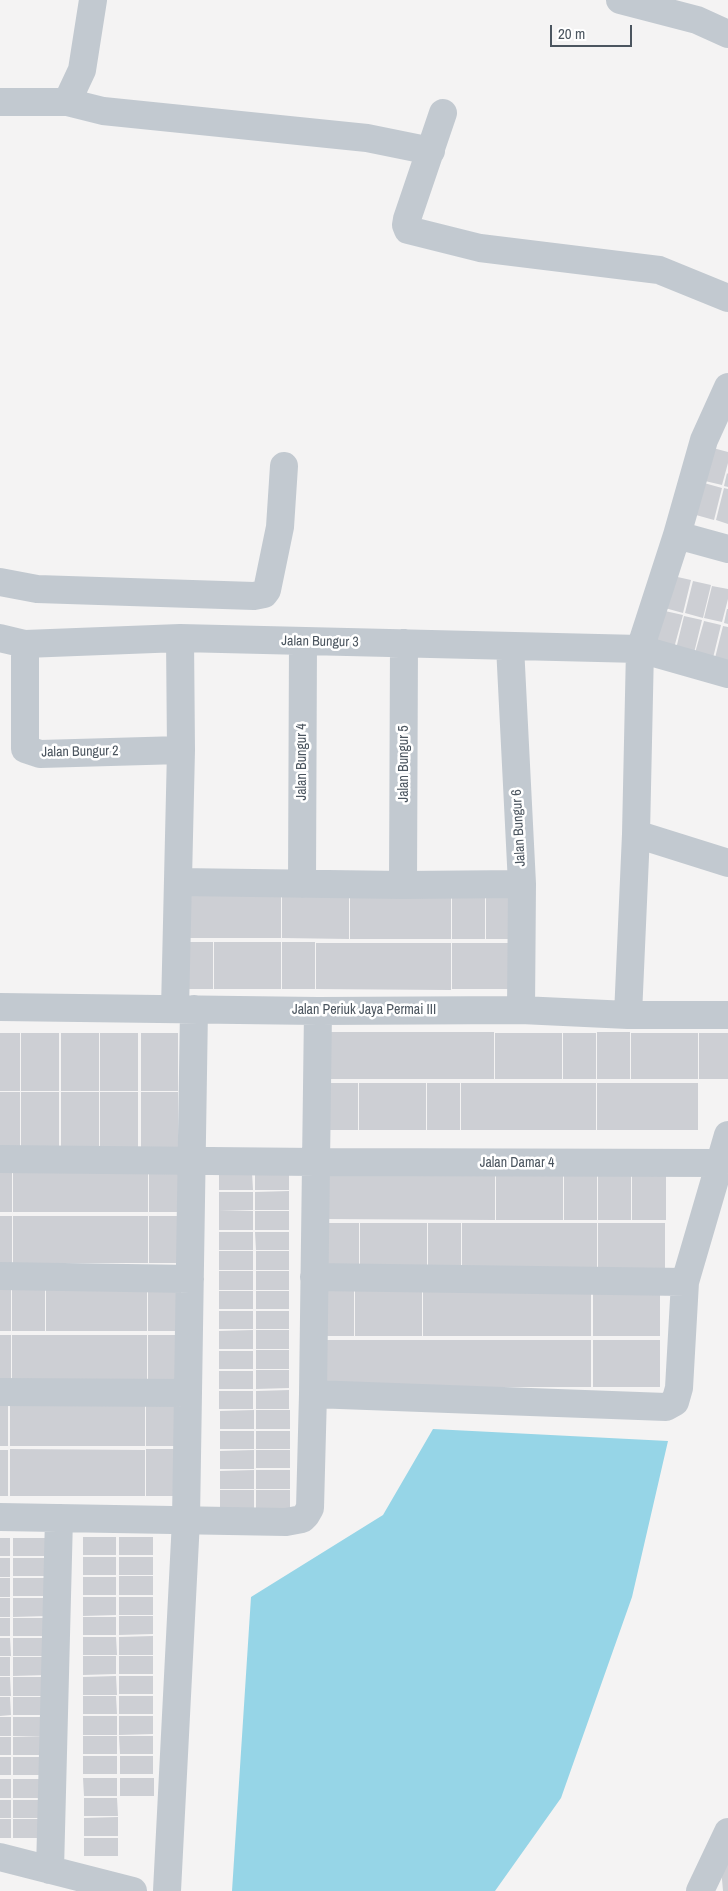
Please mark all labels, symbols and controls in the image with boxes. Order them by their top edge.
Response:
scale bar [553,15,636,47]
text: 20 m [558,23,585,44]
street label: Jalan Bungur 3 [281,633,359,651]
street label: Jalan Bungur 4 [294,723,310,801]
street label: Jalan Bungur 5 [396,725,412,803]
street label: Jalan Bungur 2 [41,743,119,761]
street label: Jalan Bungur 6 [509,789,529,867]
street label: Jalan Periuk Jaya Permai III [292,1002,436,1018]
street label: Jalan Damar 4 [480,1155,554,1171]

